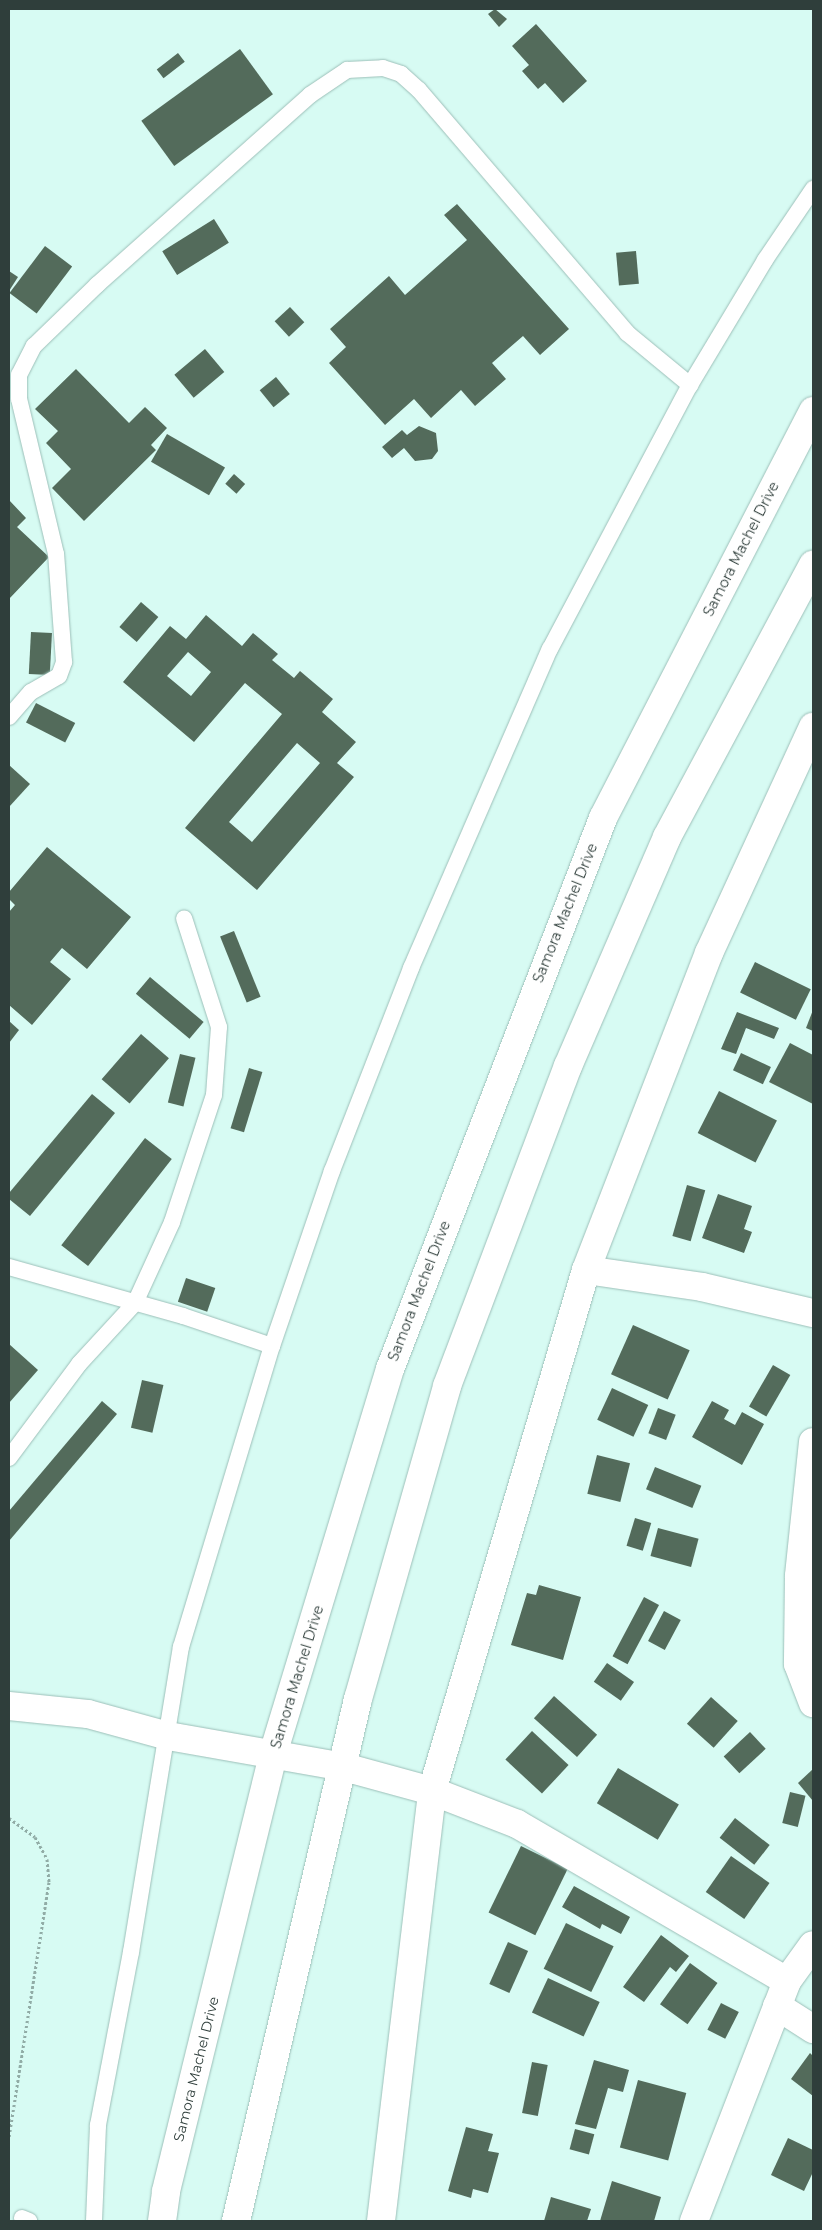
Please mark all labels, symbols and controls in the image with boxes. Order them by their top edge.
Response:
street label: Samora Machel Drive [700,479,782,619]
street label: Samora Machel Drive [529,841,601,985]
street label: Samora Machel Drive [384,1218,454,1364]
street label: Samora Machel Drive [267,1603,327,1751]
street label: Samora Machel Drive [170,1995,222,2143]

